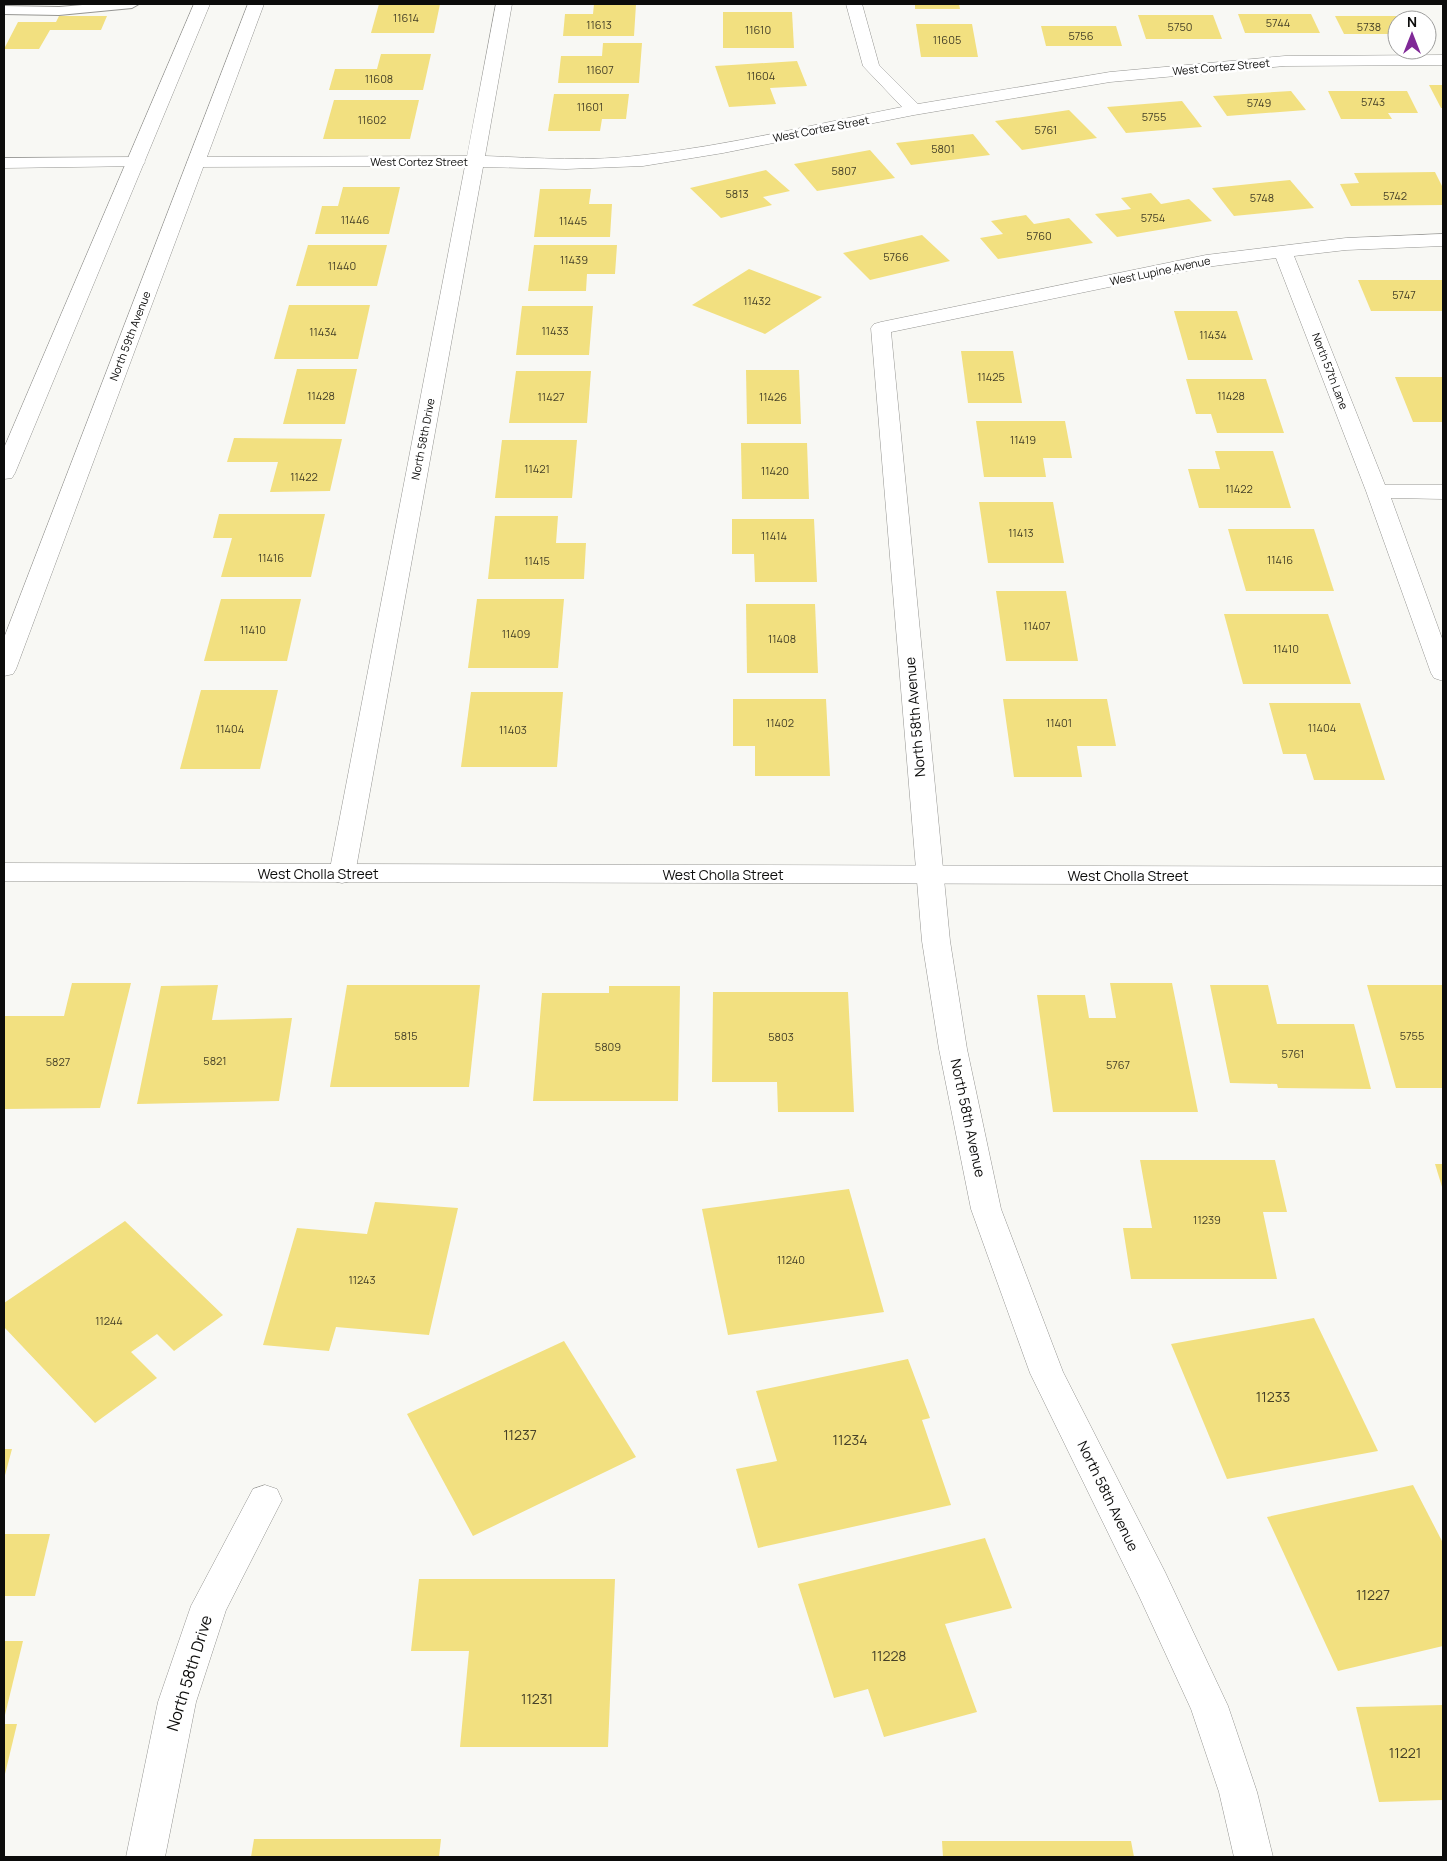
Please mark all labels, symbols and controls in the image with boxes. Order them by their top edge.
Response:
house number: 11614 [393,10,419,25]
north arrow [1387,10,1437,60]
text: N [1407,12,1417,31]
house number: 5744 [1266,15,1290,30]
house number: 11613 [586,17,612,32]
house number: 5750 [1168,19,1192,34]
house number: 5738 [1357,19,1381,34]
house number: 11610 [745,22,771,37]
house number: 5756 [1068,28,1094,43]
house number: 11605 [933,32,961,47]
street label: West Cortez Street [1172,55,1270,78]
house number: 11607 [586,62,614,77]
house number: 11604 [747,68,775,83]
house number: 11608 [365,71,393,86]
house number: 5743 [1361,94,1385,109]
house number: 5749 [1247,95,1271,110]
house number: 11601 [577,99,603,114]
house number: 5755 [1142,109,1166,124]
house number: 11602 [358,112,386,127]
street label: West Cortez Street [772,112,870,145]
house number: 5761 [1035,122,1057,137]
house number: 5801 [931,141,955,156]
street label: West Cortez Street [370,154,468,169]
house number: 5807 [832,163,856,178]
house number: 5813 [725,186,749,201]
house number: 5742 [1383,188,1407,203]
house number: 5748 [1250,190,1274,205]
house number: 5754 [1141,210,1165,225]
house number: 11446 [341,212,369,227]
house number: 11445 [559,213,587,228]
house number: 5760 [1026,228,1052,243]
house number: 5766 [883,249,909,264]
house number: 11439 [560,252,588,267]
street label: West Lupine Avenue [1108,252,1212,288]
house number: 11440 [328,258,356,273]
house number: 5747 [1392,287,1416,302]
street label: North 59th Avenue [105,288,154,383]
house number: 11432 [743,293,771,308]
house number: 11433 [541,323,569,338]
house number: 11434 [309,324,337,339]
house number: 11434 [1199,327,1227,342]
street label: North 57th Lane [1309,330,1352,412]
house number: 11425 [977,369,1005,384]
house number: 11428 [307,388,335,403]
house number: 11428 [1217,388,1245,403]
house number: 11427 [538,389,564,404]
house number: 11426 [759,389,787,404]
street label: North 58th Drive [407,396,438,481]
house number: 11419 [1010,432,1036,447]
house number: 11421 [524,461,550,476]
house number: 11420 [761,463,789,478]
house number: 11422 [290,469,318,484]
house number: 11422 [1225,481,1253,496]
house number: 11413 [1008,525,1034,540]
house number: 11414 [761,528,787,543]
house number: 11416 [258,550,284,565]
house number: 11416 [1267,552,1293,567]
house number: 11415 [524,553,550,568]
house number: 11407 [1023,618,1051,633]
house number: 11410 [240,622,266,637]
house number: 11409 [502,626,530,641]
house number: 11408 [768,631,796,646]
house number: 11410 [1273,641,1299,656]
street label: North 58th Avenue [900,656,929,778]
house number: 11402 [766,715,794,730]
house number: 11401 [1046,715,1072,730]
house number: 11404 [1308,720,1336,735]
house number: 11404 [216,721,244,736]
house number: 11403 [499,722,527,737]
street label: West Cholla Street [257,864,379,883]
street label: West Cholla Street [662,865,784,884]
street label: West Cholla Street [1067,866,1189,885]
house number: 5815 [394,1028,418,1043]
house number: 5755 [1400,1028,1424,1043]
house number: 5803 [768,1029,794,1044]
house number: 5809 [595,1039,621,1054]
house number: 5761 [1282,1046,1304,1061]
house number: 5821 [203,1053,227,1068]
house number: 5827 [46,1054,70,1069]
street label: North 58th Avenue [947,1057,990,1179]
house number: 5767 [1106,1057,1130,1072]
house number: 11239 [1193,1212,1221,1227]
house number: 11240 [777,1252,805,1267]
house number: 11243 [348,1272,376,1287]
house number: 11244 [95,1313,123,1328]
house number: 11233 [1256,1387,1290,1406]
house number: 11237 [503,1425,537,1444]
house number: 11234 [833,1430,867,1449]
street label: North 58th Avenue [1073,1437,1143,1554]
house number: 11227 [1356,1585,1390,1604]
street label: North 58th Drive [161,1612,217,1734]
house number: 11228 [871,1646,907,1665]
house number: 11231 [521,1689,553,1708]
house number: 11221 [1389,1743,1421,1762]

